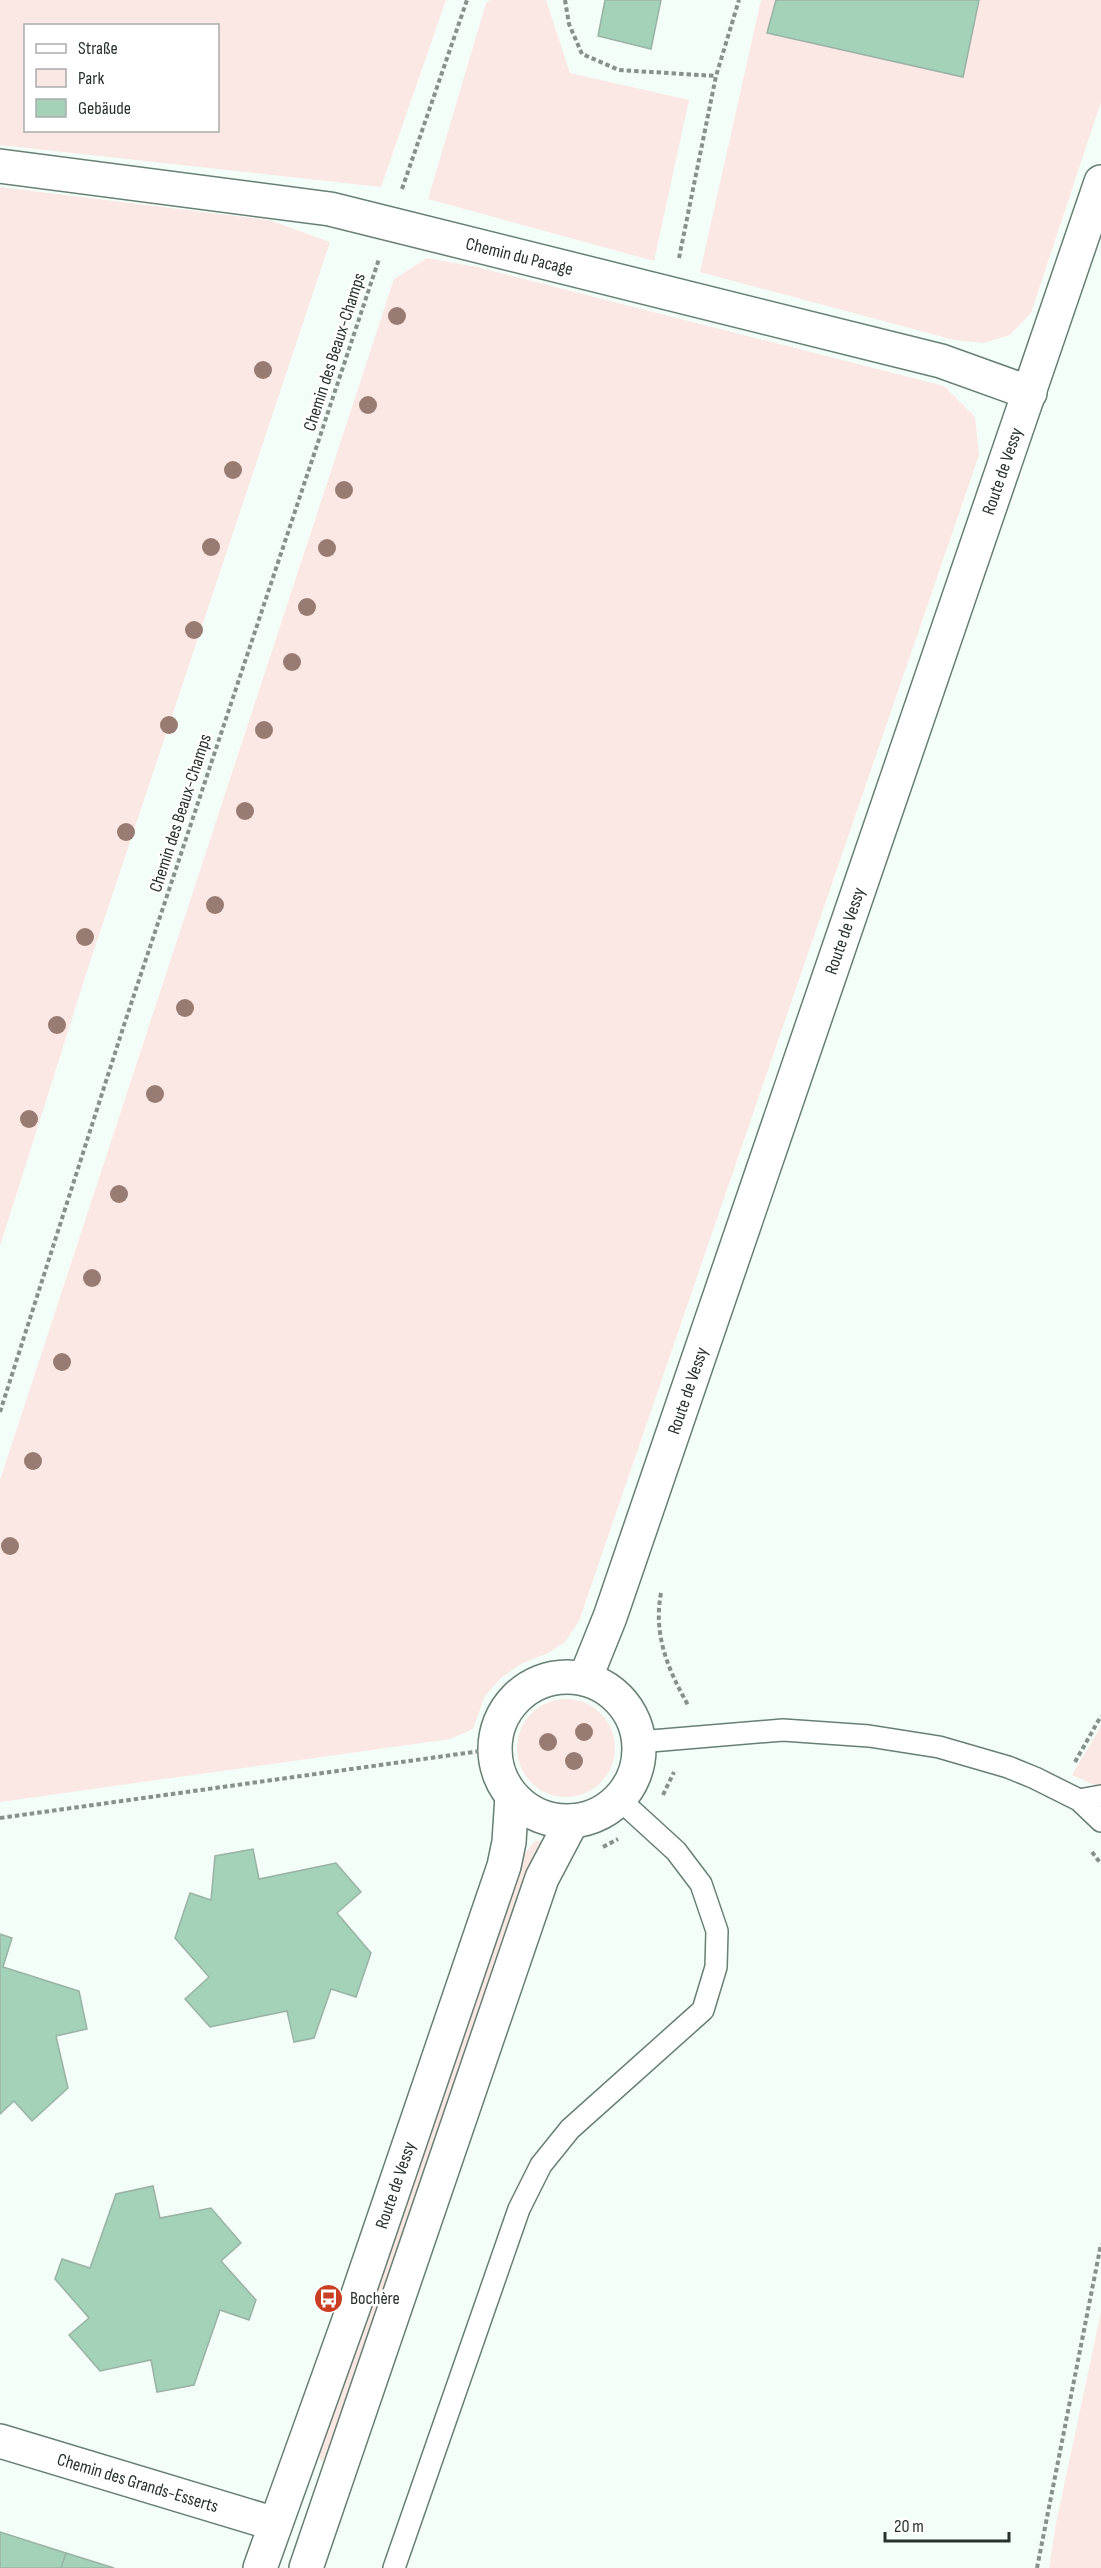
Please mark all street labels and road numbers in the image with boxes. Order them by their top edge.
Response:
street label: Chemin du Pacage [464,233,575,280]
street label: Chemin des Beaux-Champs [299,270,370,434]
street label: Route de Vessy [978,425,1027,518]
street label: Chemin des Beaux-Champs [145,731,216,895]
street label: Route de Vessy [821,885,870,977]
street label: Route de Vessy [663,1345,713,1437]
street label: Route de Vessy [371,2139,420,2232]
street label: Chemin des Grands-Esserts [55,2449,221,2517]

